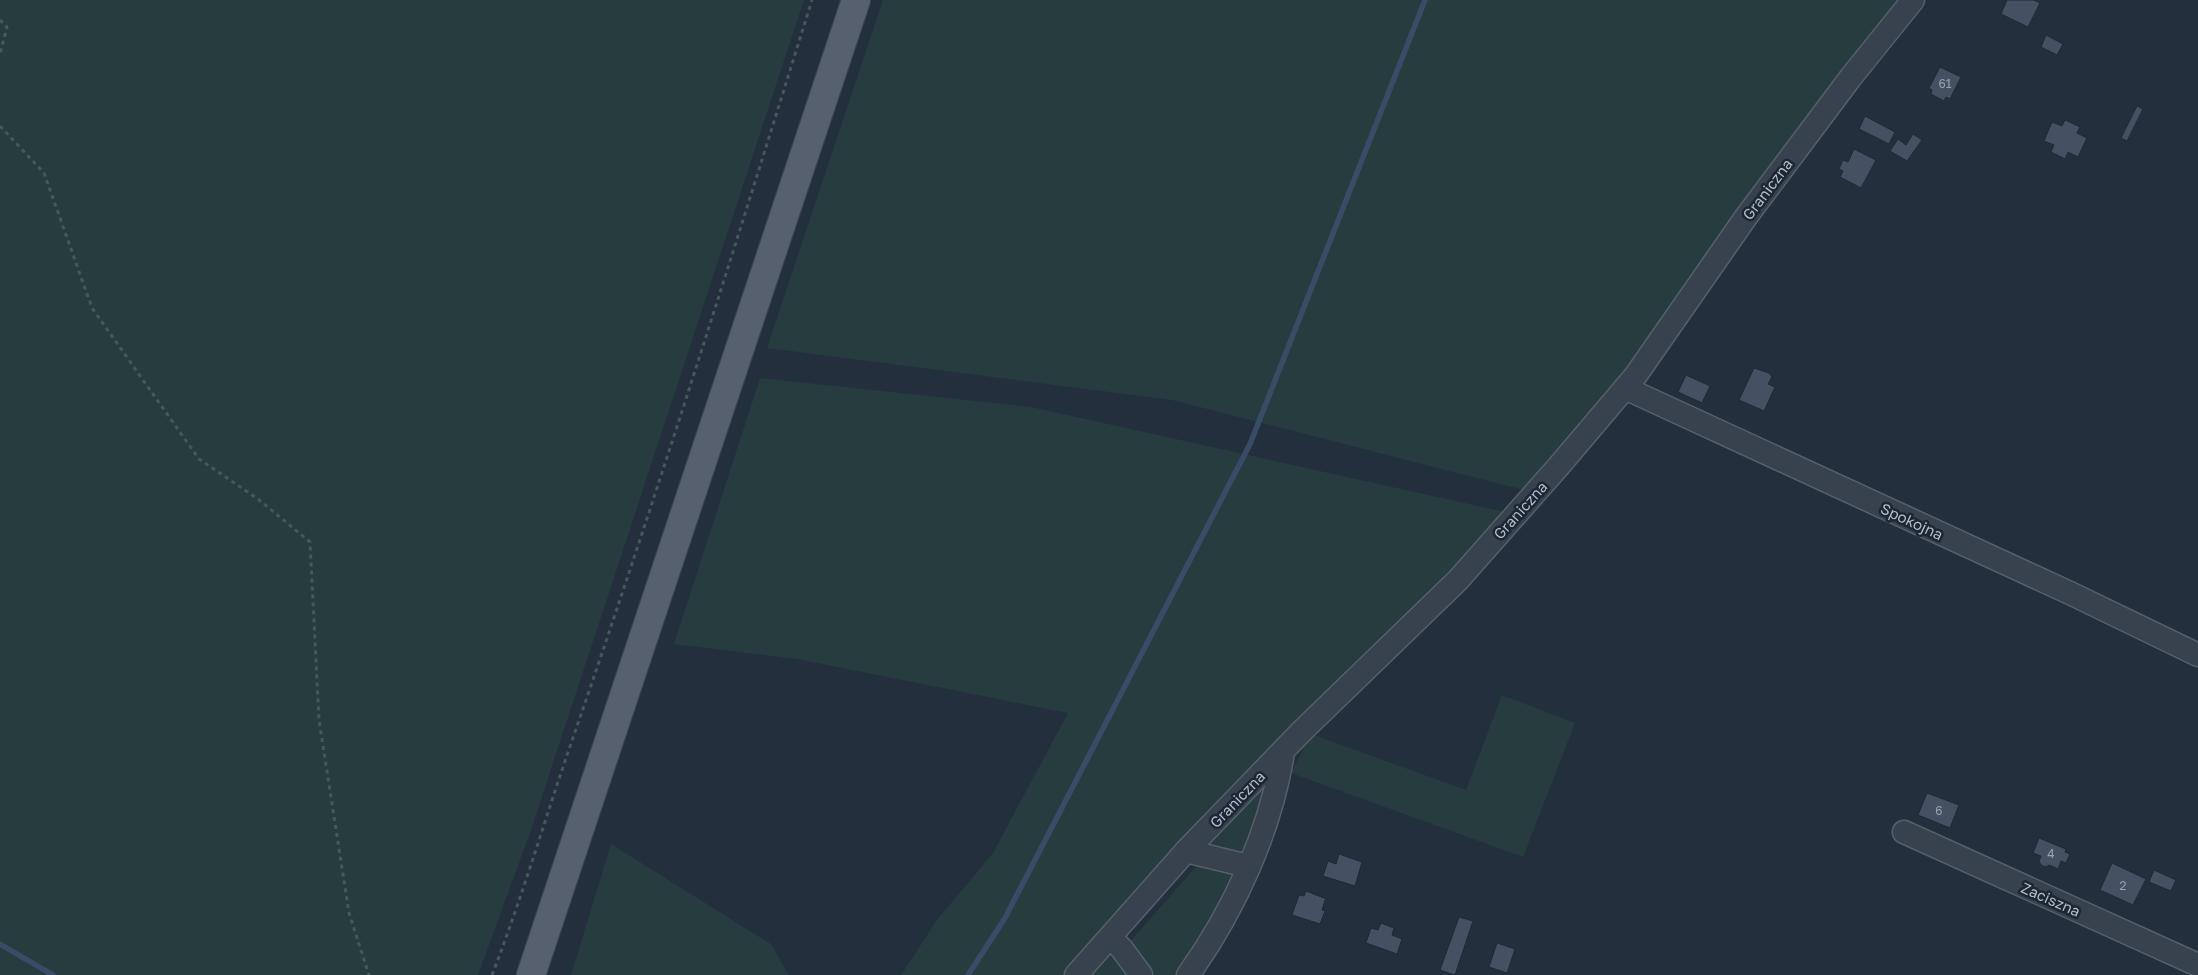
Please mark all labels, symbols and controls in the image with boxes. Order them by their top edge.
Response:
house number: 61 [1938,76,1952,91]
street label: Graniczna [1738,155,1796,223]
street label: Graniczna [1489,477,1551,543]
street label: Spokojna [1878,499,1946,543]
street label: Graniczna [1206,767,1268,831]
house number: 6 [1935,803,1943,818]
house number: 4 [2047,846,2055,861]
street label: Zaciszna [2019,878,2083,920]
house number: 2 [2120,878,2127,893]

